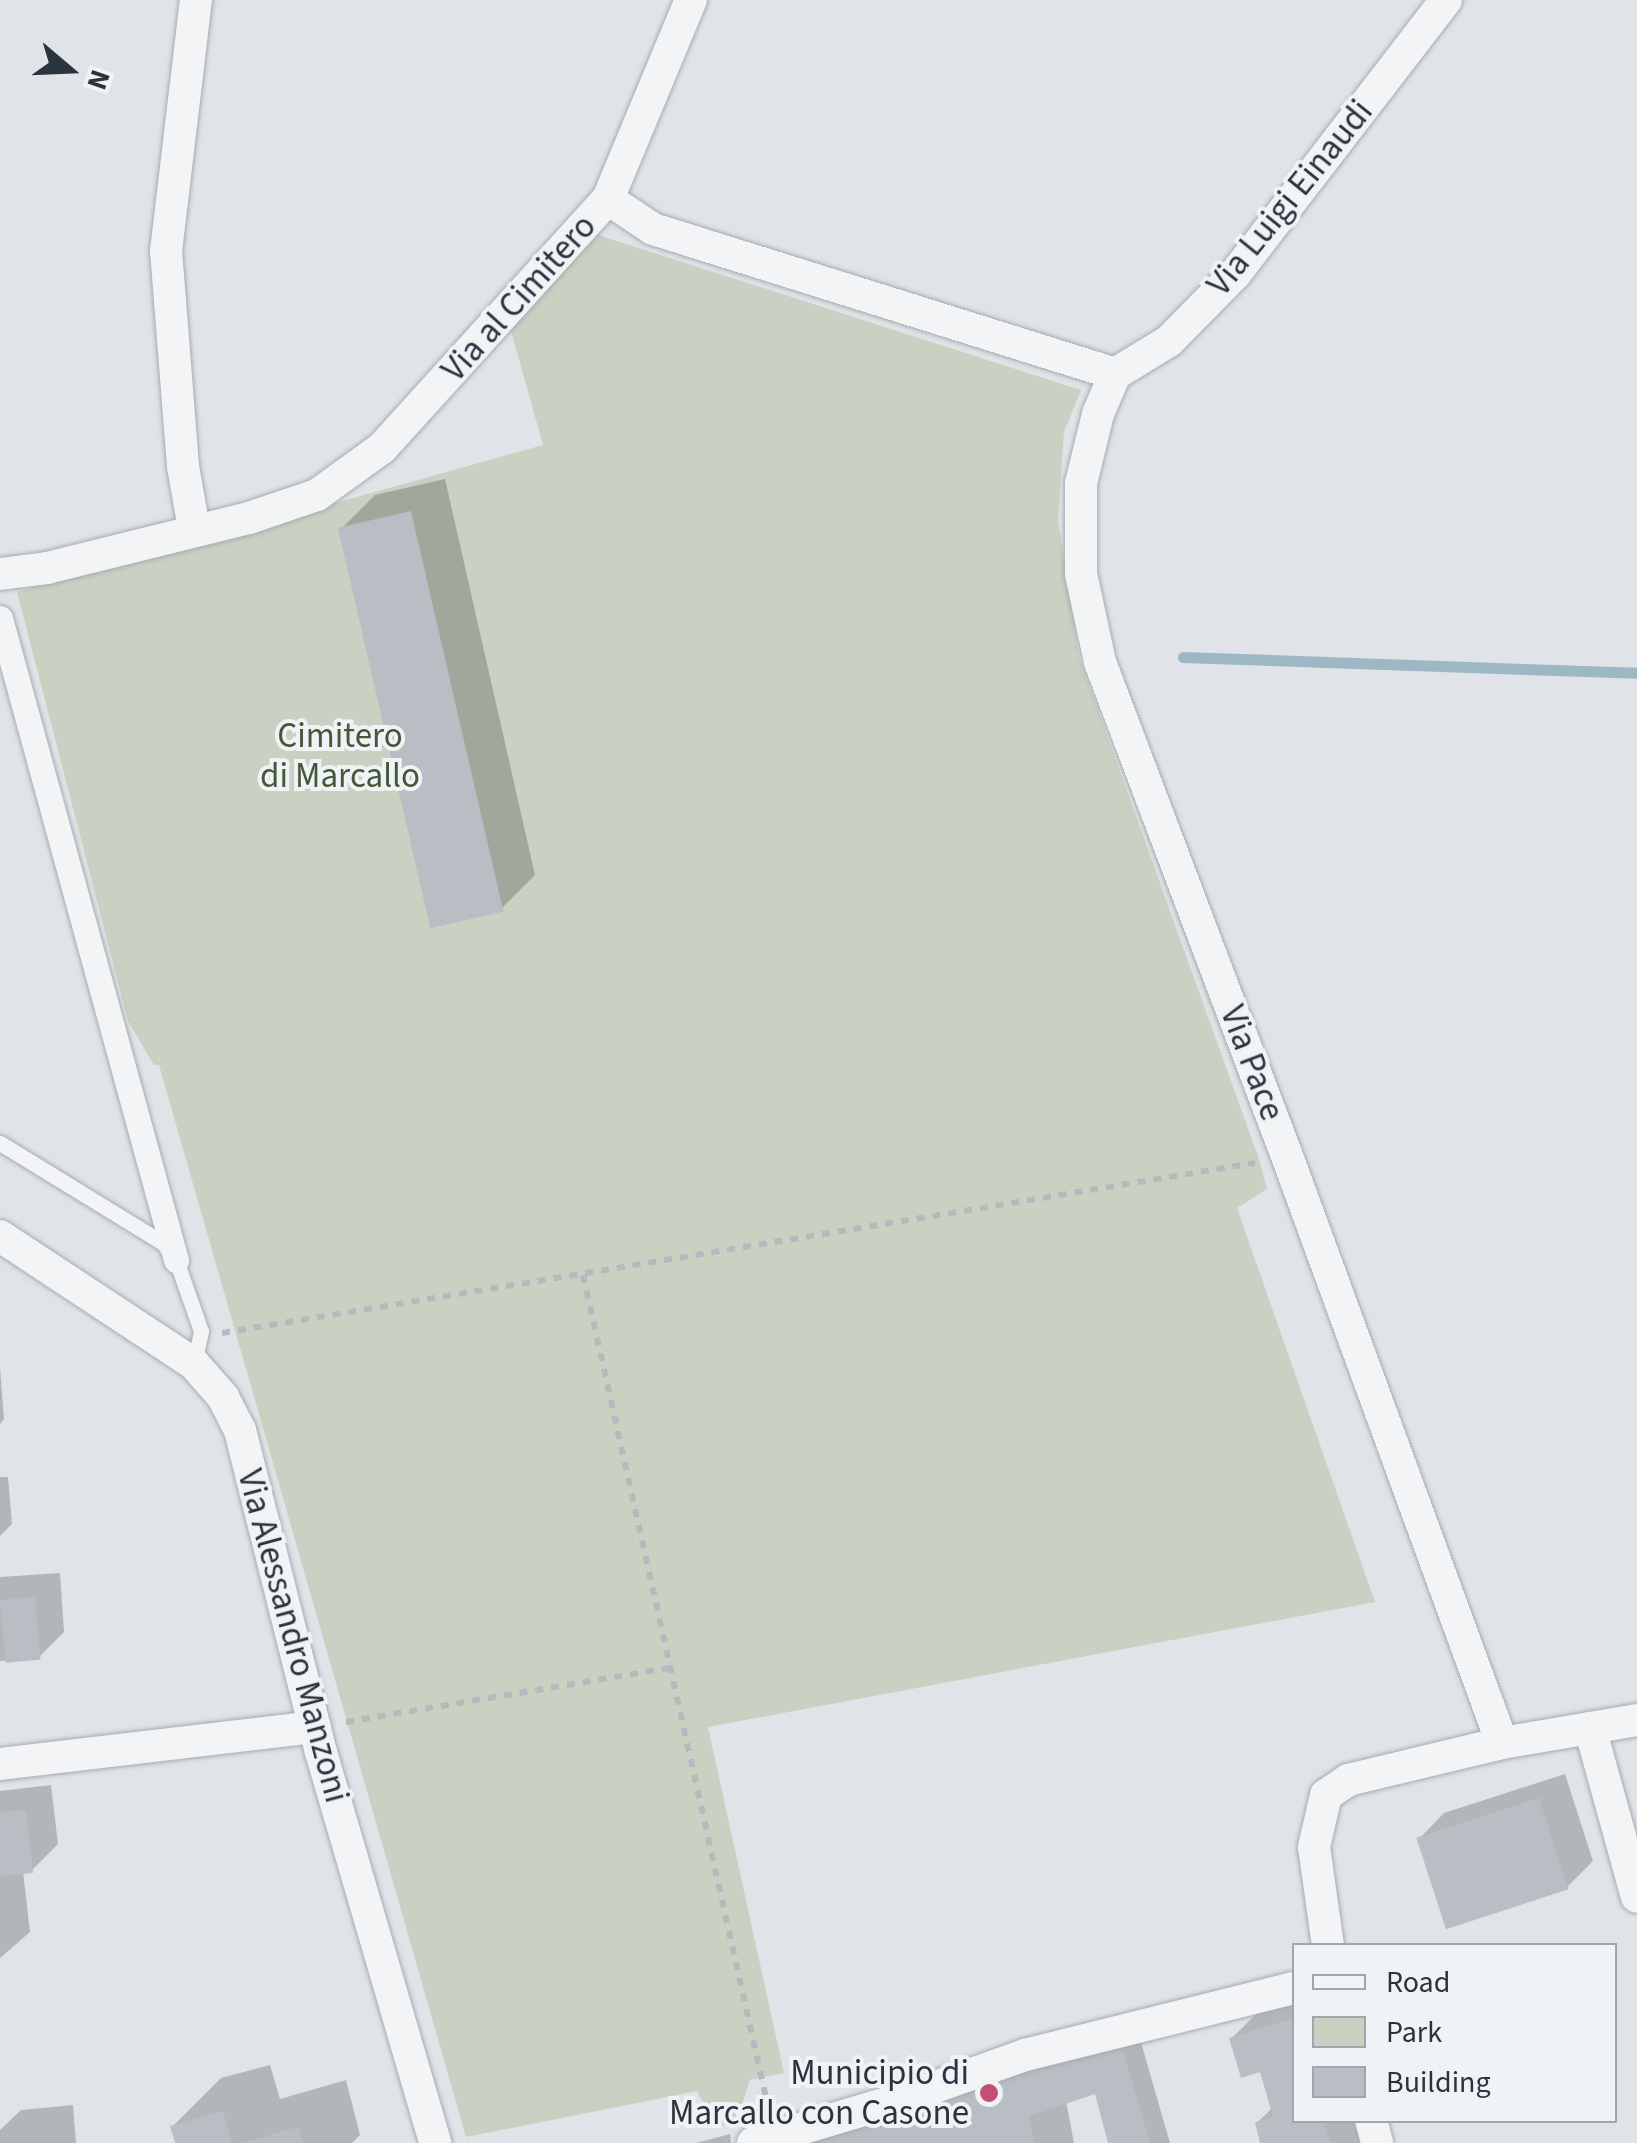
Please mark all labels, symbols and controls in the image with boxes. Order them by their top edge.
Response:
north arrow [20,20,120,120]
text: N [76,64,120,95]
street label: Via Luigi Einaudi [1198,92,1382,304]
street label: Via al Cimitero [433,206,605,390]
park label: Cimitero di Marcallo [260,715,420,797]
street label: Via Pace [1211,1000,1293,1126]
street label: Via Alessandro Manzoni [228,1465,358,1807]
legend [1292,1943,1617,2123]
text: Road [1386,1961,1450,2004]
text: Park [1386,2011,1442,2054]
place label: Municipio di Marcallo con Casone [669,2052,969,2134]
text: Building [1386,2061,1491,2104]
marker: Municipio di Marcallo con Casone [978,2082,1000,2104]

